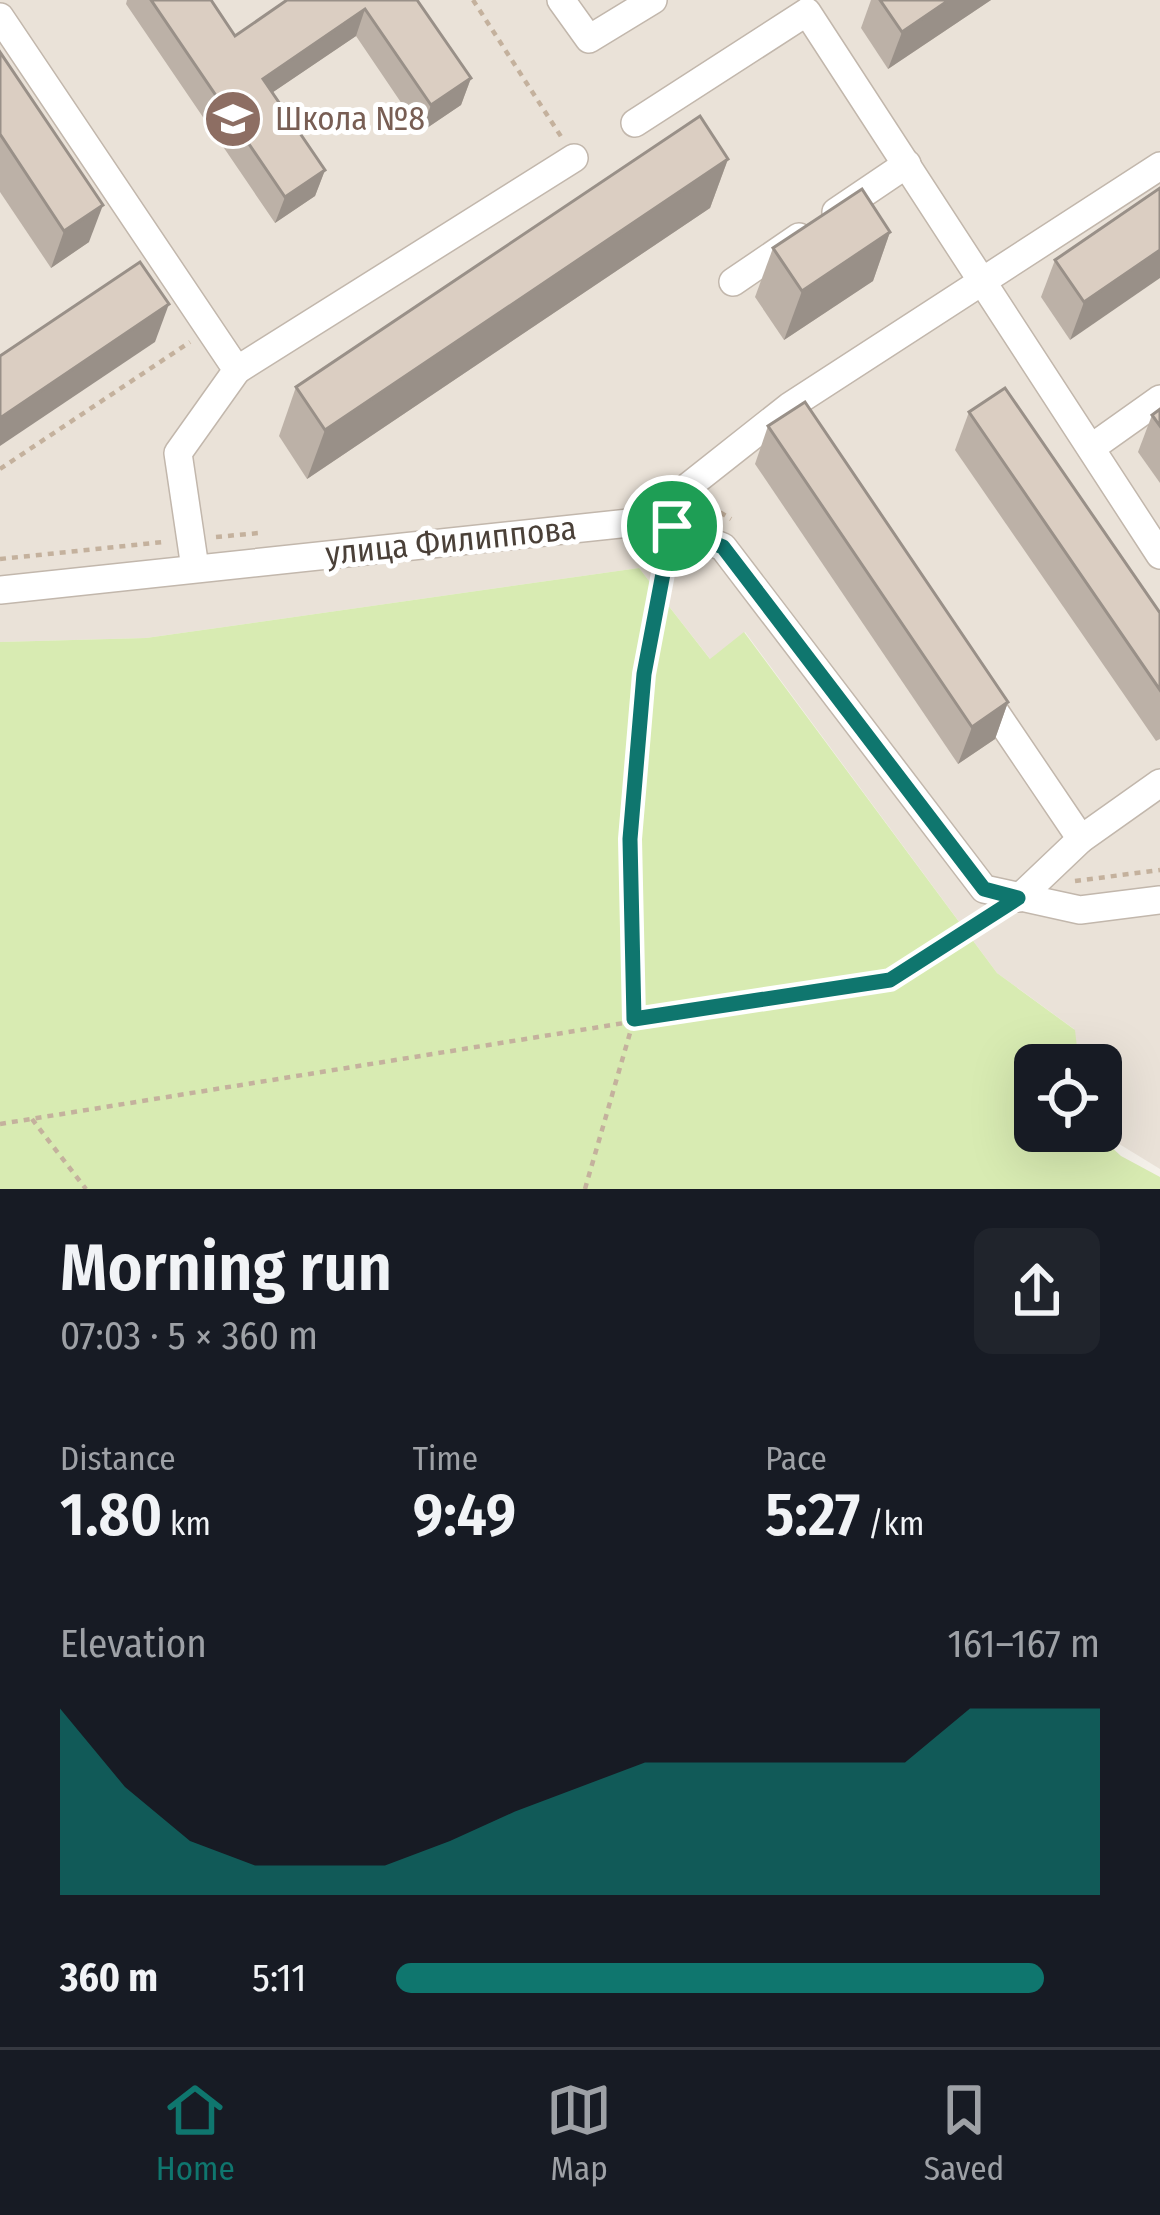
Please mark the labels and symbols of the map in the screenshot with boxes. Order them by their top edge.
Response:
school or university icon: Школа №8 [202,88,264,150]
place label: Школа №8 [275,99,425,139]
pin [621,475,723,577]
street label: улица Филиппова [324,508,578,574]

